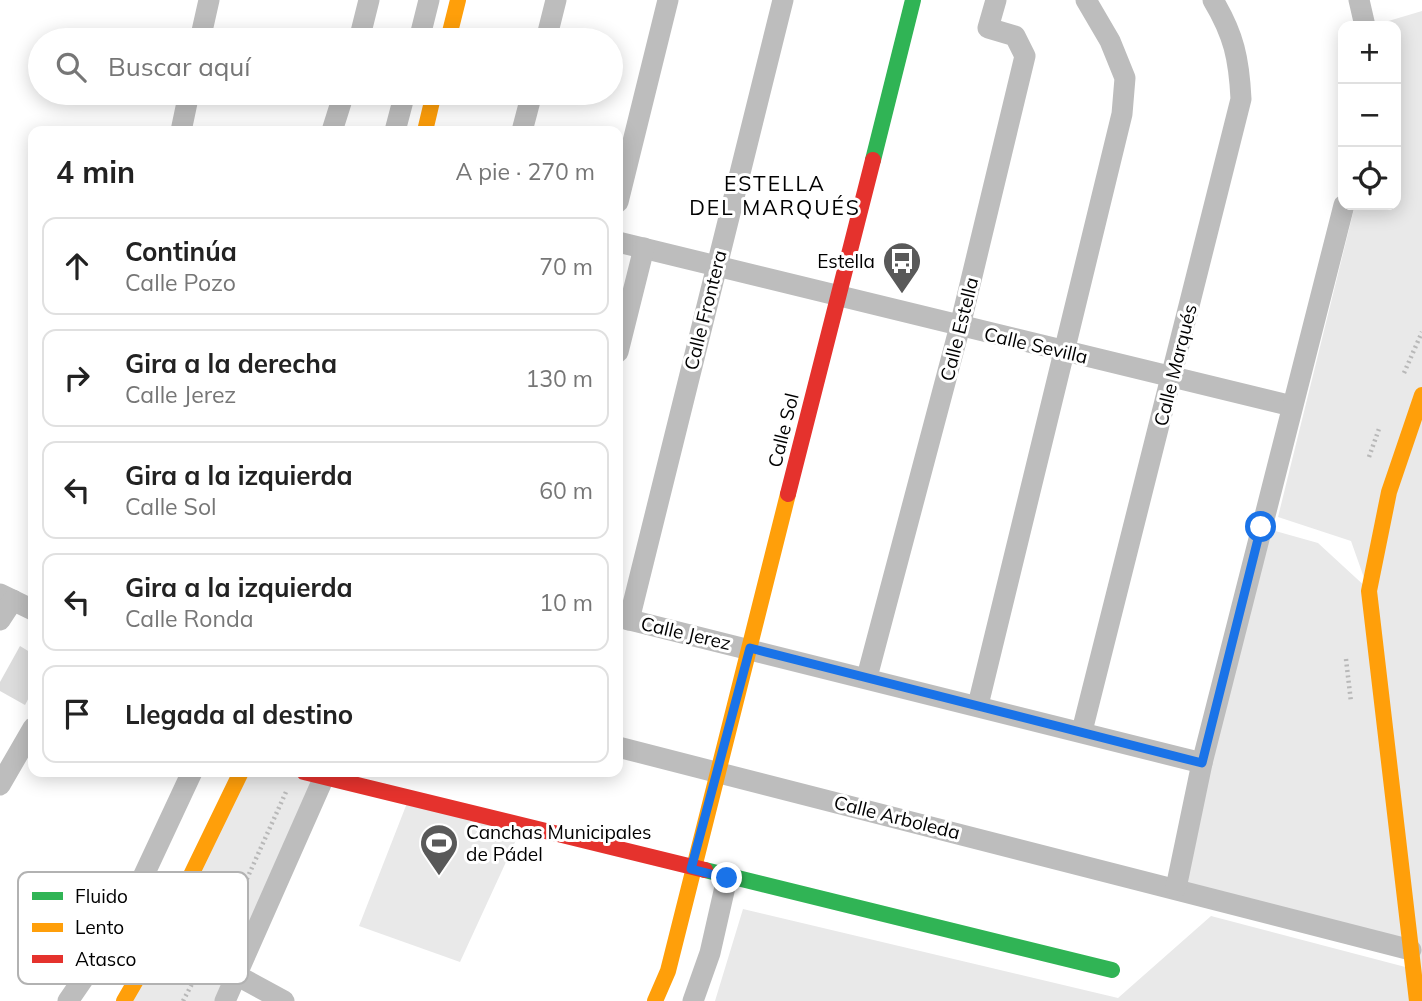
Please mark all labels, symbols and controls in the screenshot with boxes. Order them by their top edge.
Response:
map controls [1338,21,1401,210]
button: + [1338,21,1401,84]
search box [28,28,623,105]
icon: search [52,48,90,86]
text: Buscar aquí [108,50,251,83]
button: − [1338,84,1401,147]
button: locate [1338,147,1401,210]
text: 4 min [56,153,135,191]
text: A pie · 270 m [455,157,595,186]
district label: ESTELLA DEL MARQUÉS [689,170,861,220]
text: Continúa [125,235,237,268]
bus stop icon: Estella [881,240,923,295]
icon: ahead [58,247,96,285]
street label: Calle Frontera [679,248,731,372]
place label: Estella [817,249,875,273]
text: 70 m [539,252,593,281]
text: Calle Pozo [125,268,236,297]
street label: Calle Estella [935,275,983,383]
street label: Calle Marqués [1148,301,1202,429]
street label: Calle Sevilla [982,321,1090,369]
text: Gira a la derecha [125,347,337,380]
icon: right [58,359,96,397]
text: 130 m [525,364,593,393]
text: Calle Jerez [125,380,236,409]
street label: Calle Sol [762,390,804,470]
text: Gira a la izquierda [125,459,353,492]
icon: left [58,471,96,509]
text: 60 m [539,476,593,505]
text: Calle Sol [125,492,217,521]
route start [1245,511,1276,542]
text: Gira a la izquierda [125,571,353,604]
icon: left [58,583,96,621]
text: 10 m [539,588,593,617]
text: Calle Ronda [125,604,253,633]
street label: Calle Jerez [639,611,734,655]
icon: arrive [58,695,96,733]
text: Llegada al destino [125,698,353,731]
street label: Calle Arboleda [831,790,963,844]
place label: Canchas Municipales de Pádel [466,820,651,866]
sports icon: Canchas Municipales de Pádel [418,822,460,877]
route end [711,862,742,893]
legend [18,872,248,984]
text: Fluido [75,884,128,908]
text: Lento [75,915,124,939]
text: Atasco [75,947,136,971]

